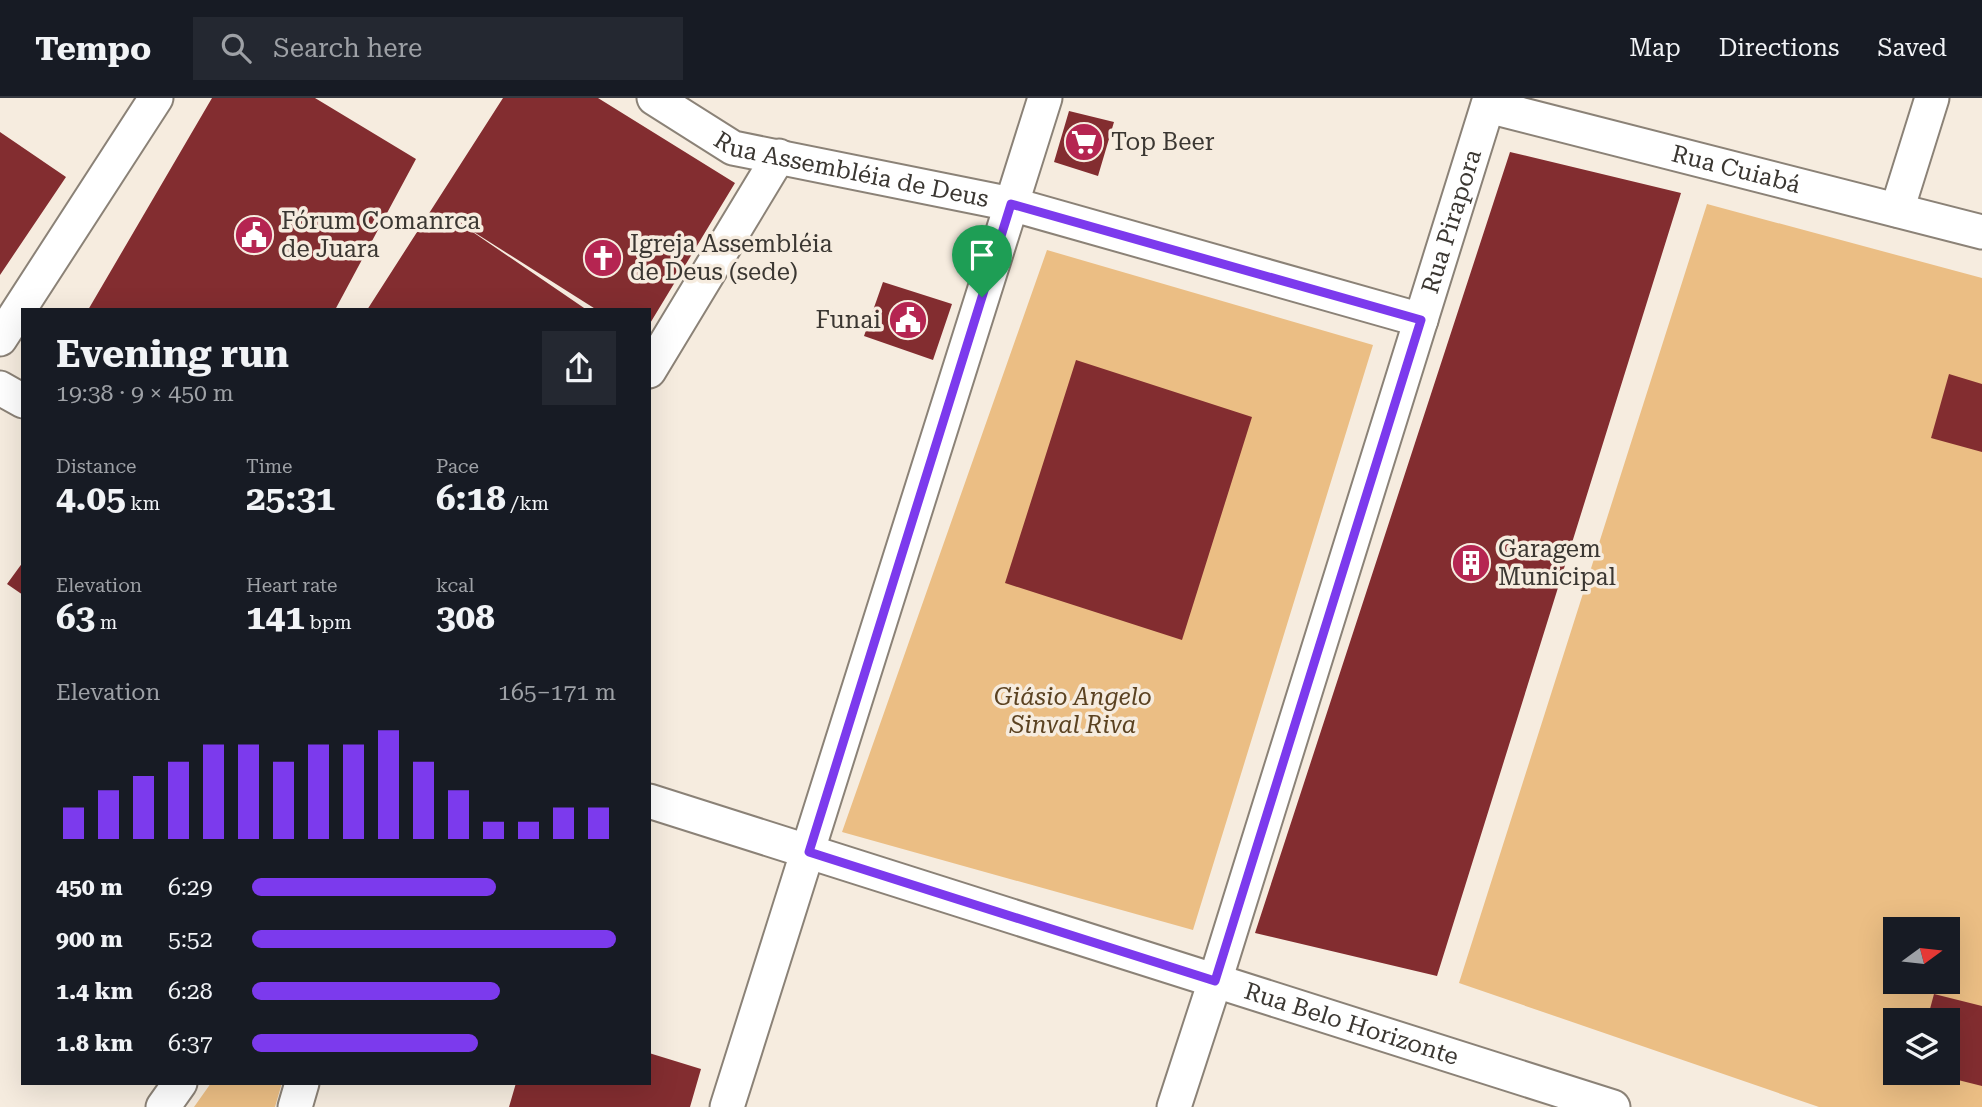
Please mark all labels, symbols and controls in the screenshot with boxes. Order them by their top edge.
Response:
search box [193,17,683,80]
text: Tempo [35,29,151,68]
icon: search [217,29,255,67]
text: Search here [273,33,422,63]
text: Map [1629,34,1681,62]
text: Directions [1719,34,1839,62]
text: Saved [1877,34,1947,62]
supermarket icon: Top Beer [1063,121,1105,163]
street label: Rua Assembléia de Deus [709,126,991,213]
place label: Top Beer [1111,128,1215,156]
street label: Rua Cuiabá [1669,139,1803,199]
street label: Rua Pirapora [1416,146,1487,297]
place label: Fórum Comanrca de Juara [281,207,480,263]
public building icon: Fórum Comanrca de Juara [233,214,275,256]
pin [952,225,1012,297]
place label: Igreja Assembléia de Deus (sede) [630,230,833,286]
icon: arrive [963,236,1001,274]
church icon: Igreja Assembléia de Deus (sede) [582,237,624,279]
public building icon: Funai [887,299,929,341]
place label: Funai [815,306,881,334]
button: share [542,331,616,405]
text: Evening run [56,332,289,376]
text: 19:38 · 9 × 450 m [56,380,234,407]
text: Distance [56,455,136,478]
text: Time [246,455,293,478]
text: Pace [436,455,479,478]
text: 4.05 [56,478,126,519]
text: 25:31 [246,478,335,519]
text: 6:18 [436,478,506,519]
text: km [126,492,160,515]
text: /km [506,492,549,515]
place label: Garagem Municipal [1498,535,1616,591]
building icon: Garagem Municipal [1450,542,1492,584]
text: Elevation [56,574,142,597]
text: Heart rate [246,574,337,597]
text: kcal [436,574,474,597]
text: 63 [56,597,95,638]
text: 141 [246,597,305,638]
text: 308 [436,597,495,638]
text: m [95,611,117,634]
text: bpm [305,611,352,634]
text: Elevation [56,679,160,706]
text: 165–171 m [498,679,616,706]
park label: Giásio Angelo Sinval Riva [994,683,1152,739]
text: 450 m [56,874,123,901]
text: 6:29 [168,874,213,901]
north arrow [1883,917,1960,994]
map controls [1883,917,1960,1085]
text: 900 m [56,926,123,953]
text: 5:52 [168,926,213,953]
street label: Rua Belo Horizonte [1241,977,1462,1071]
text: 1.4 km [56,978,133,1005]
text: 6:28 [168,978,213,1005]
button: layers [1883,1008,1960,1085]
text: 1.8 km [56,1030,133,1057]
text: 6:37 [168,1030,213,1057]

